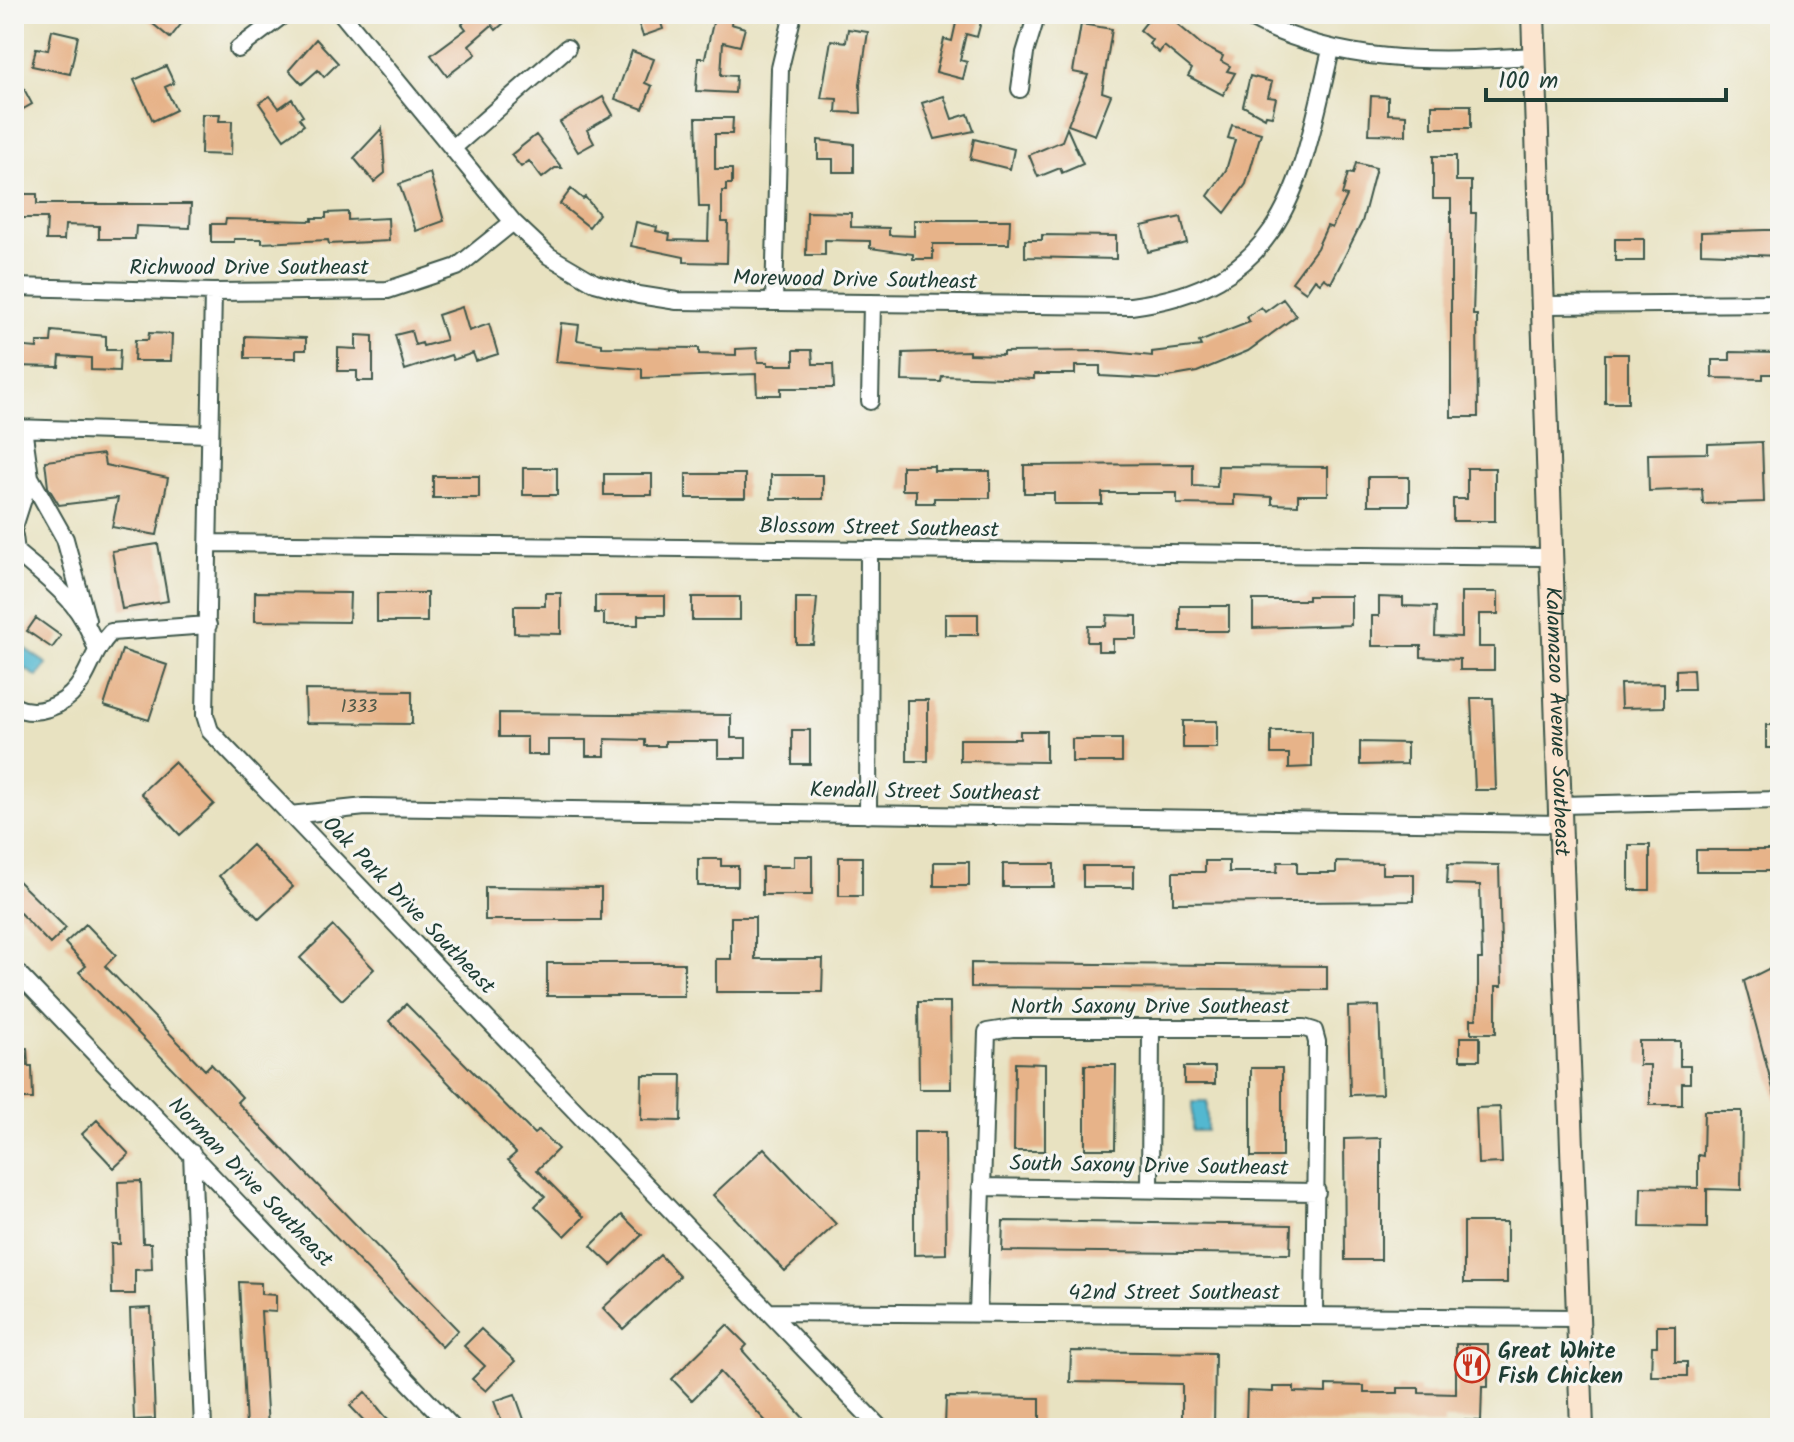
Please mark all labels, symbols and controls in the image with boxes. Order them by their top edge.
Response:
scale bar [1486,52,1726,102]
text: 100 m [1498,62,1558,101]
street label: Richwood Drive Southeast [129,251,369,286]
street label: Morewood Drive Southeast [733,261,978,301]
street label: Blossom Street Southeast [759,509,1000,549]
street label: Kalamazoo Avenue Southeast [1534,586,1579,858]
house number: 1333 [341,693,377,722]
street label: Kendall Street Southeast [809,773,1041,813]
street label: Oak Park Drive Southeast [313,809,503,1004]
street label: North Saxony Drive Southeast [1011,990,1290,1025]
street label: Norman Drive Southeast [159,1090,341,1277]
street label: South Saxony Drive Southeast [1009,1147,1289,1187]
street label: 42nd Street Southeast [1068,1276,1280,1311]
place label: Great White Fish Chicken [1498,1335,1623,1395]
restaurant icon: Great White Fish Chicken [1453,1346,1491,1384]

